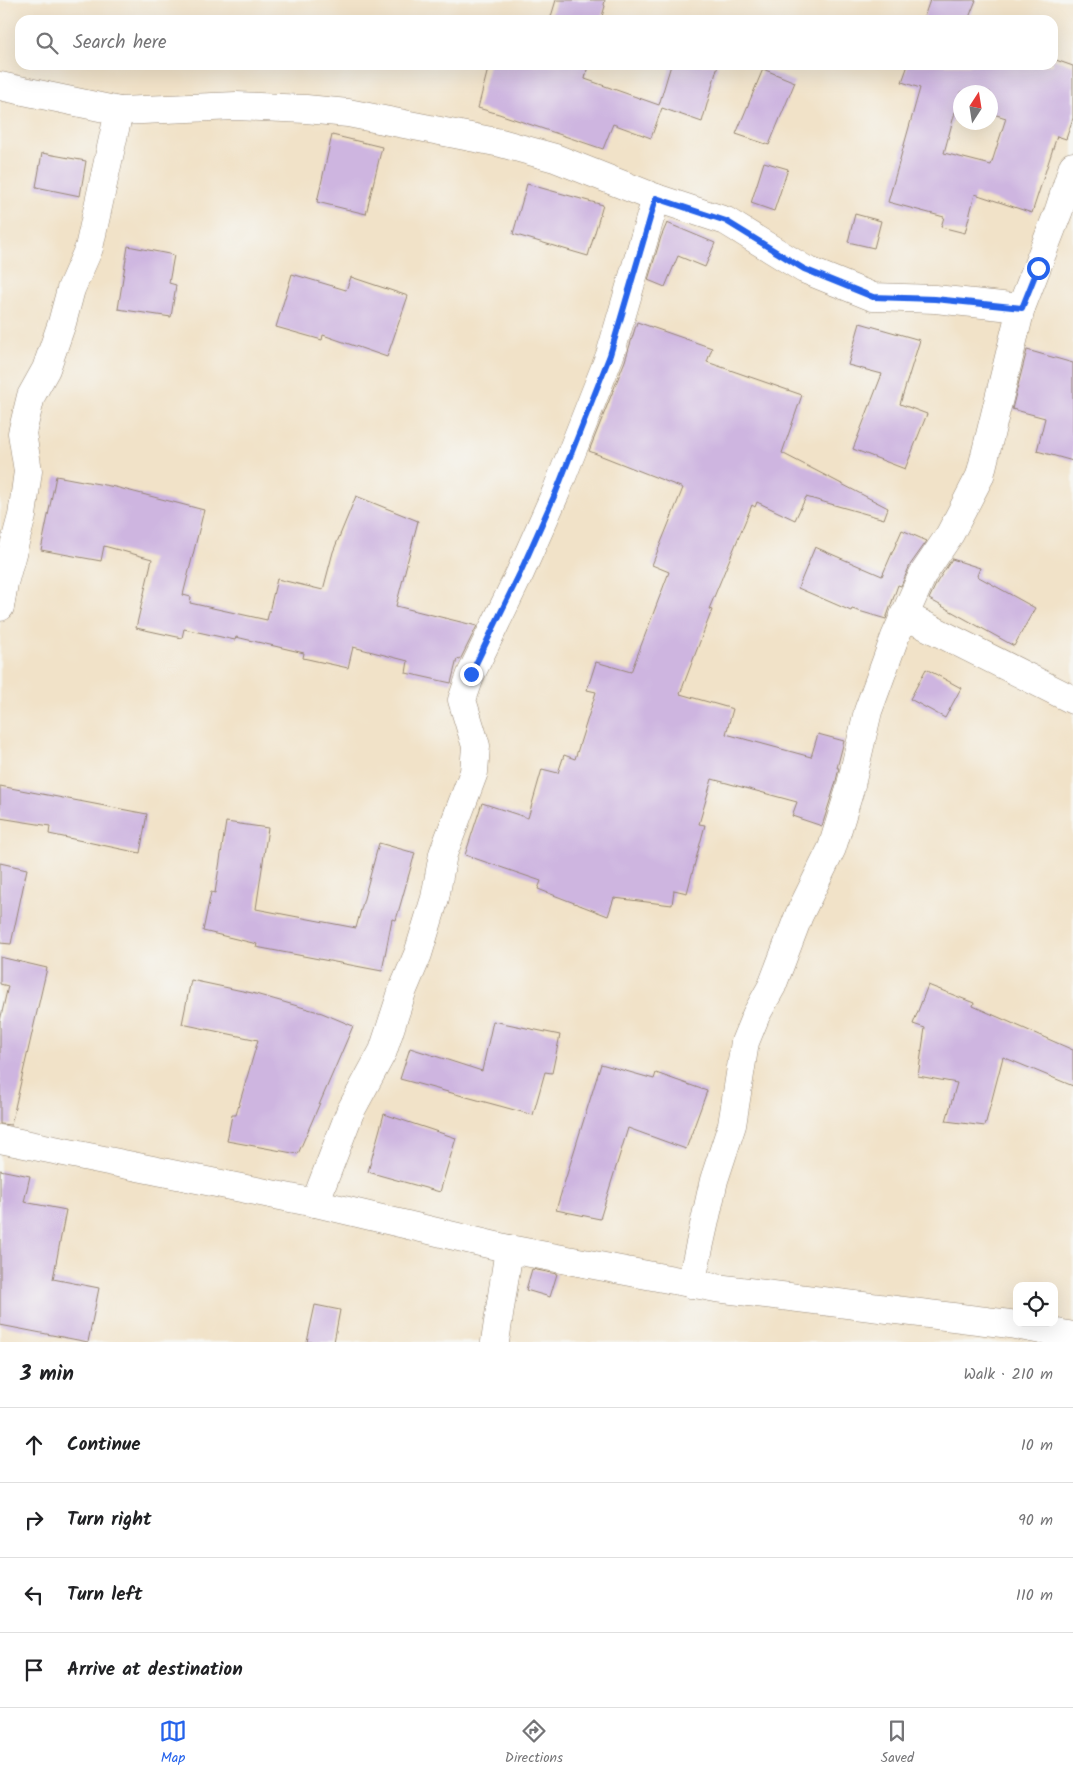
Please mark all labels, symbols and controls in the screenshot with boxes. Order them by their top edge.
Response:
search box [15,15,1058,70]
text: Search here [73,28,167,58]
icon: search [33,29,61,57]
north arrow [953,85,998,130]
route start [1027,257,1050,280]
route end [460,663,483,686]
map controls [1013,1282,1058,1327]
button: locate [1013,1282,1058,1327]
text: 3 min [20,1358,74,1391]
text: Walk · 210 m [963,1362,1053,1387]
text: Continue [67,1430,140,1460]
icon: ahead [20,1431,48,1459]
text: 10 m [1021,1433,1053,1458]
text: Turn right [67,1505,152,1535]
icon: right [20,1506,48,1534]
text: 90 m [1018,1508,1053,1533]
text: Turn left [67,1580,142,1610]
icon: left [20,1581,48,1609]
text: 110 m [1016,1583,1053,1608]
text: Arrive at destination [67,1655,243,1685]
icon: arrive [20,1656,48,1684]
tab: Map [159,1717,187,1769]
tab: Directions [505,1717,563,1769]
tab: Saved [881,1717,914,1769]

